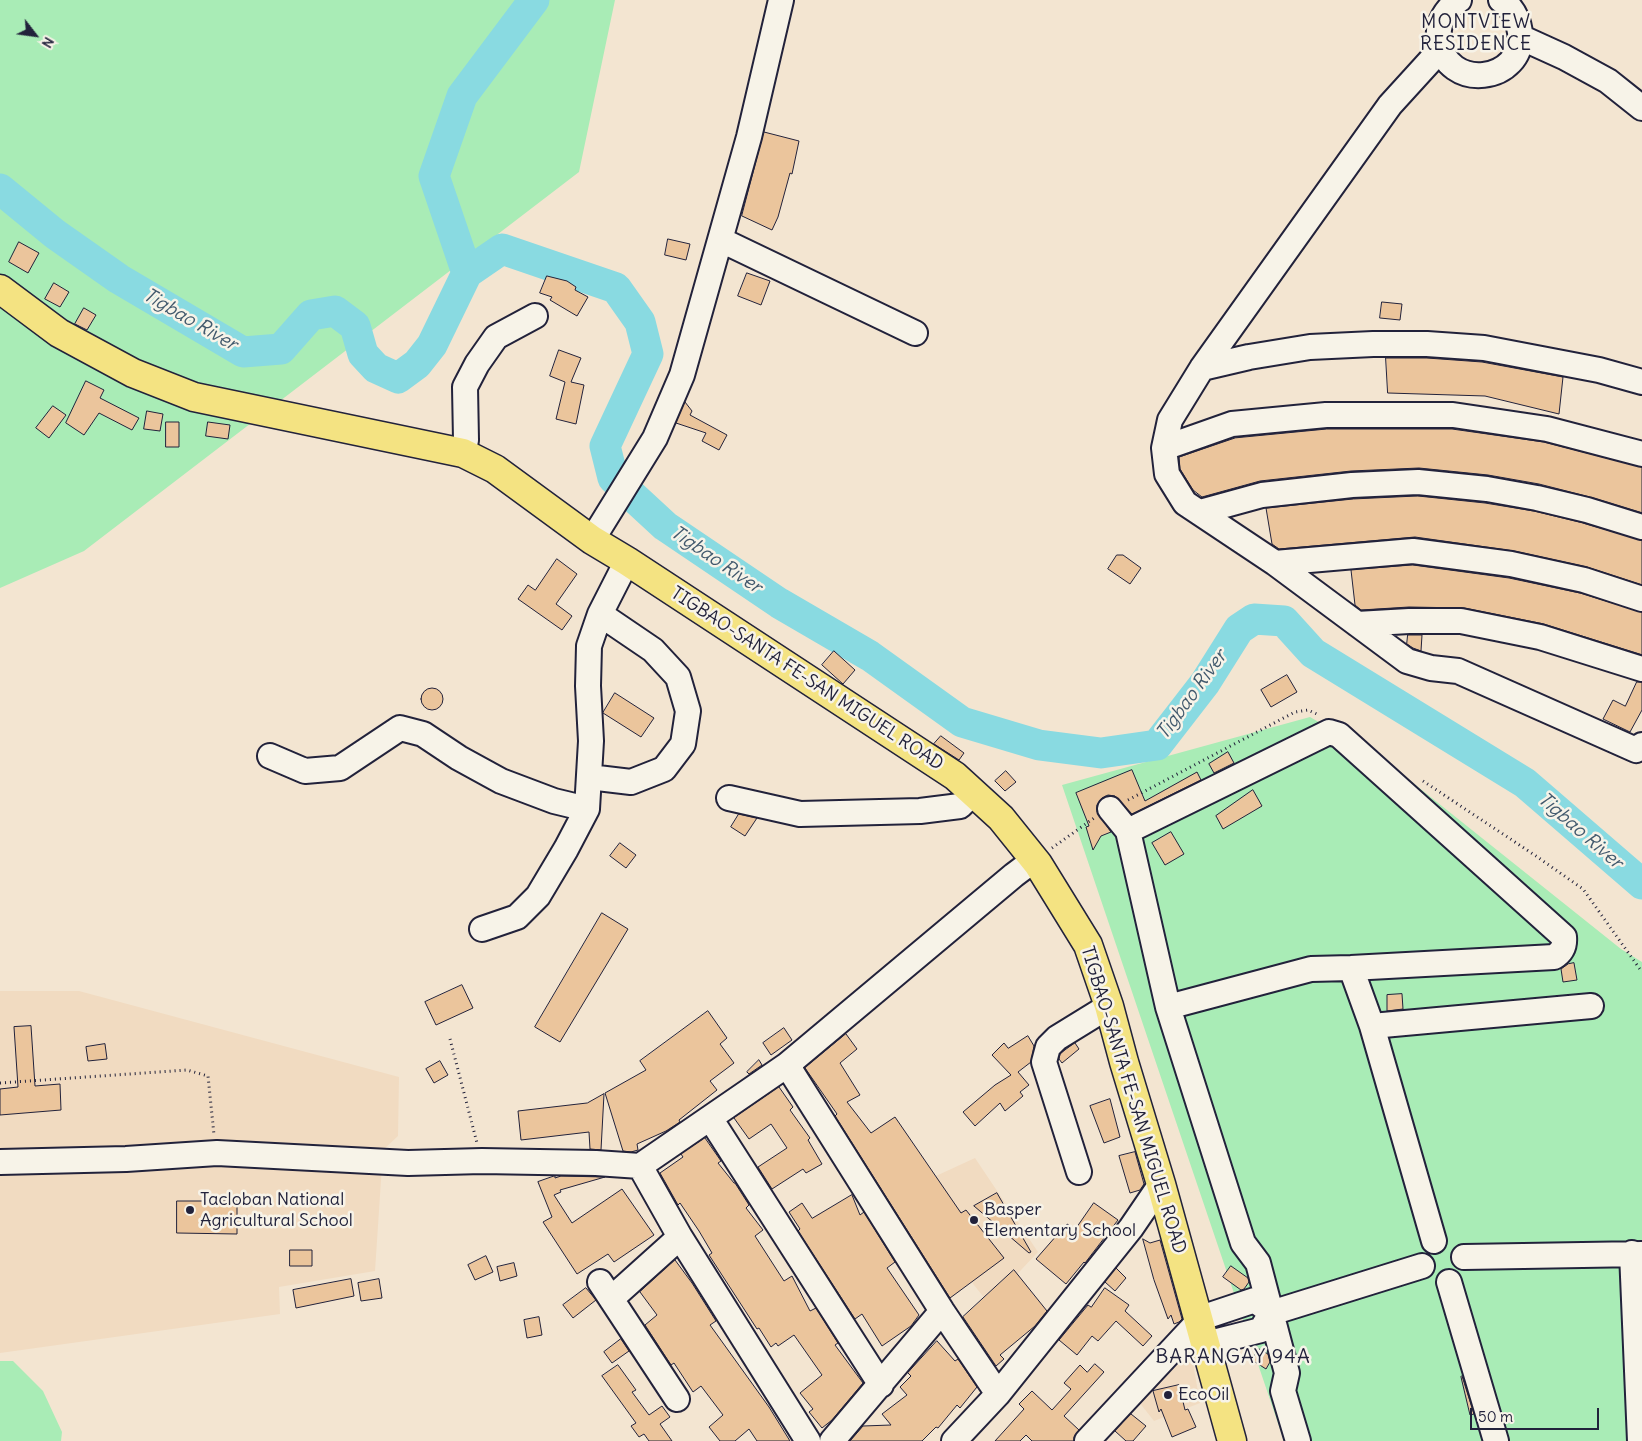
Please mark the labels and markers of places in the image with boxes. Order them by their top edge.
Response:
place label: Tacloban National Agricultural School [200,1189,353,1232]
place label: Basper Elementary School [984,1199,1136,1242]
marker: Tacloban National Agricultural School [184,1204,196,1216]
marker: Basper Elementary School [968,1214,980,1226]
place label: EcoOil [1178,1384,1229,1406]
marker: EcoOil [1162,1389,1174,1401]

